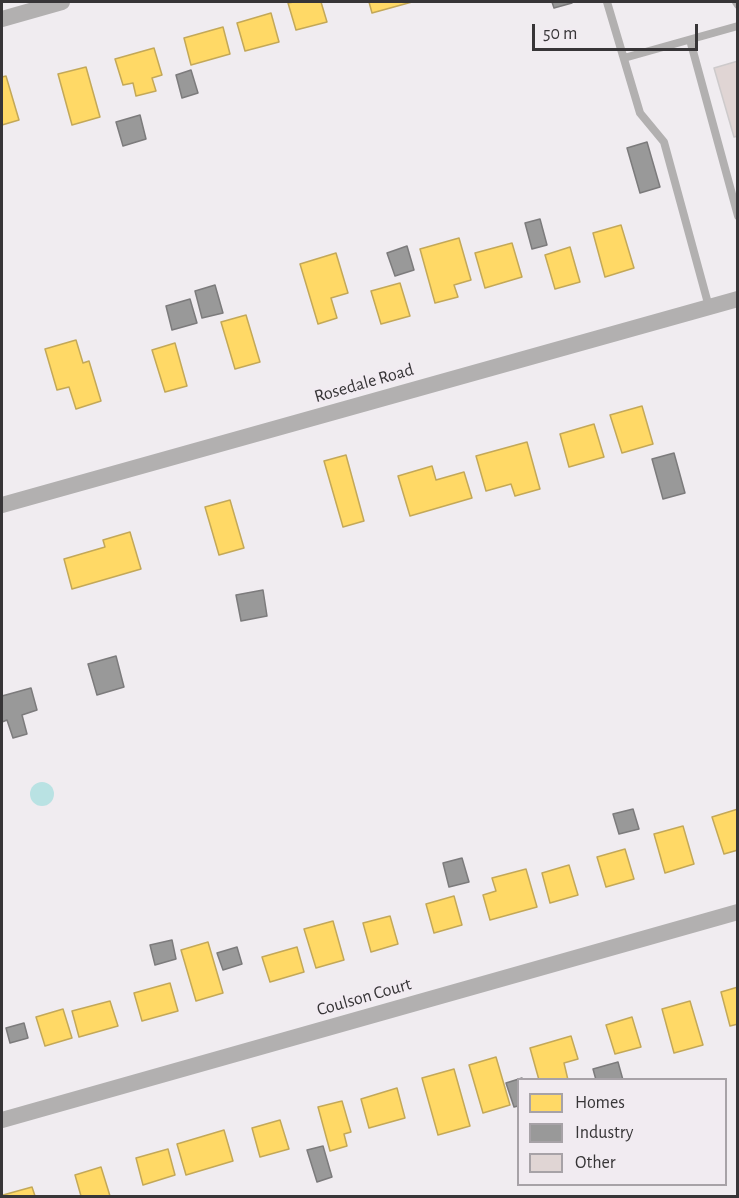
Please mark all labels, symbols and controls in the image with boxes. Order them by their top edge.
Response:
scale bar [535,12,702,50]
text: 50 m [543,25,577,43]
street label: Rosedale Road [312,359,416,407]
street label: Coulson Court [314,973,414,1021]
legend [517,1078,727,1186]
text: Homes [575,1094,625,1112]
text: Industry [575,1124,634,1142]
text: Other [575,1154,616,1172]

